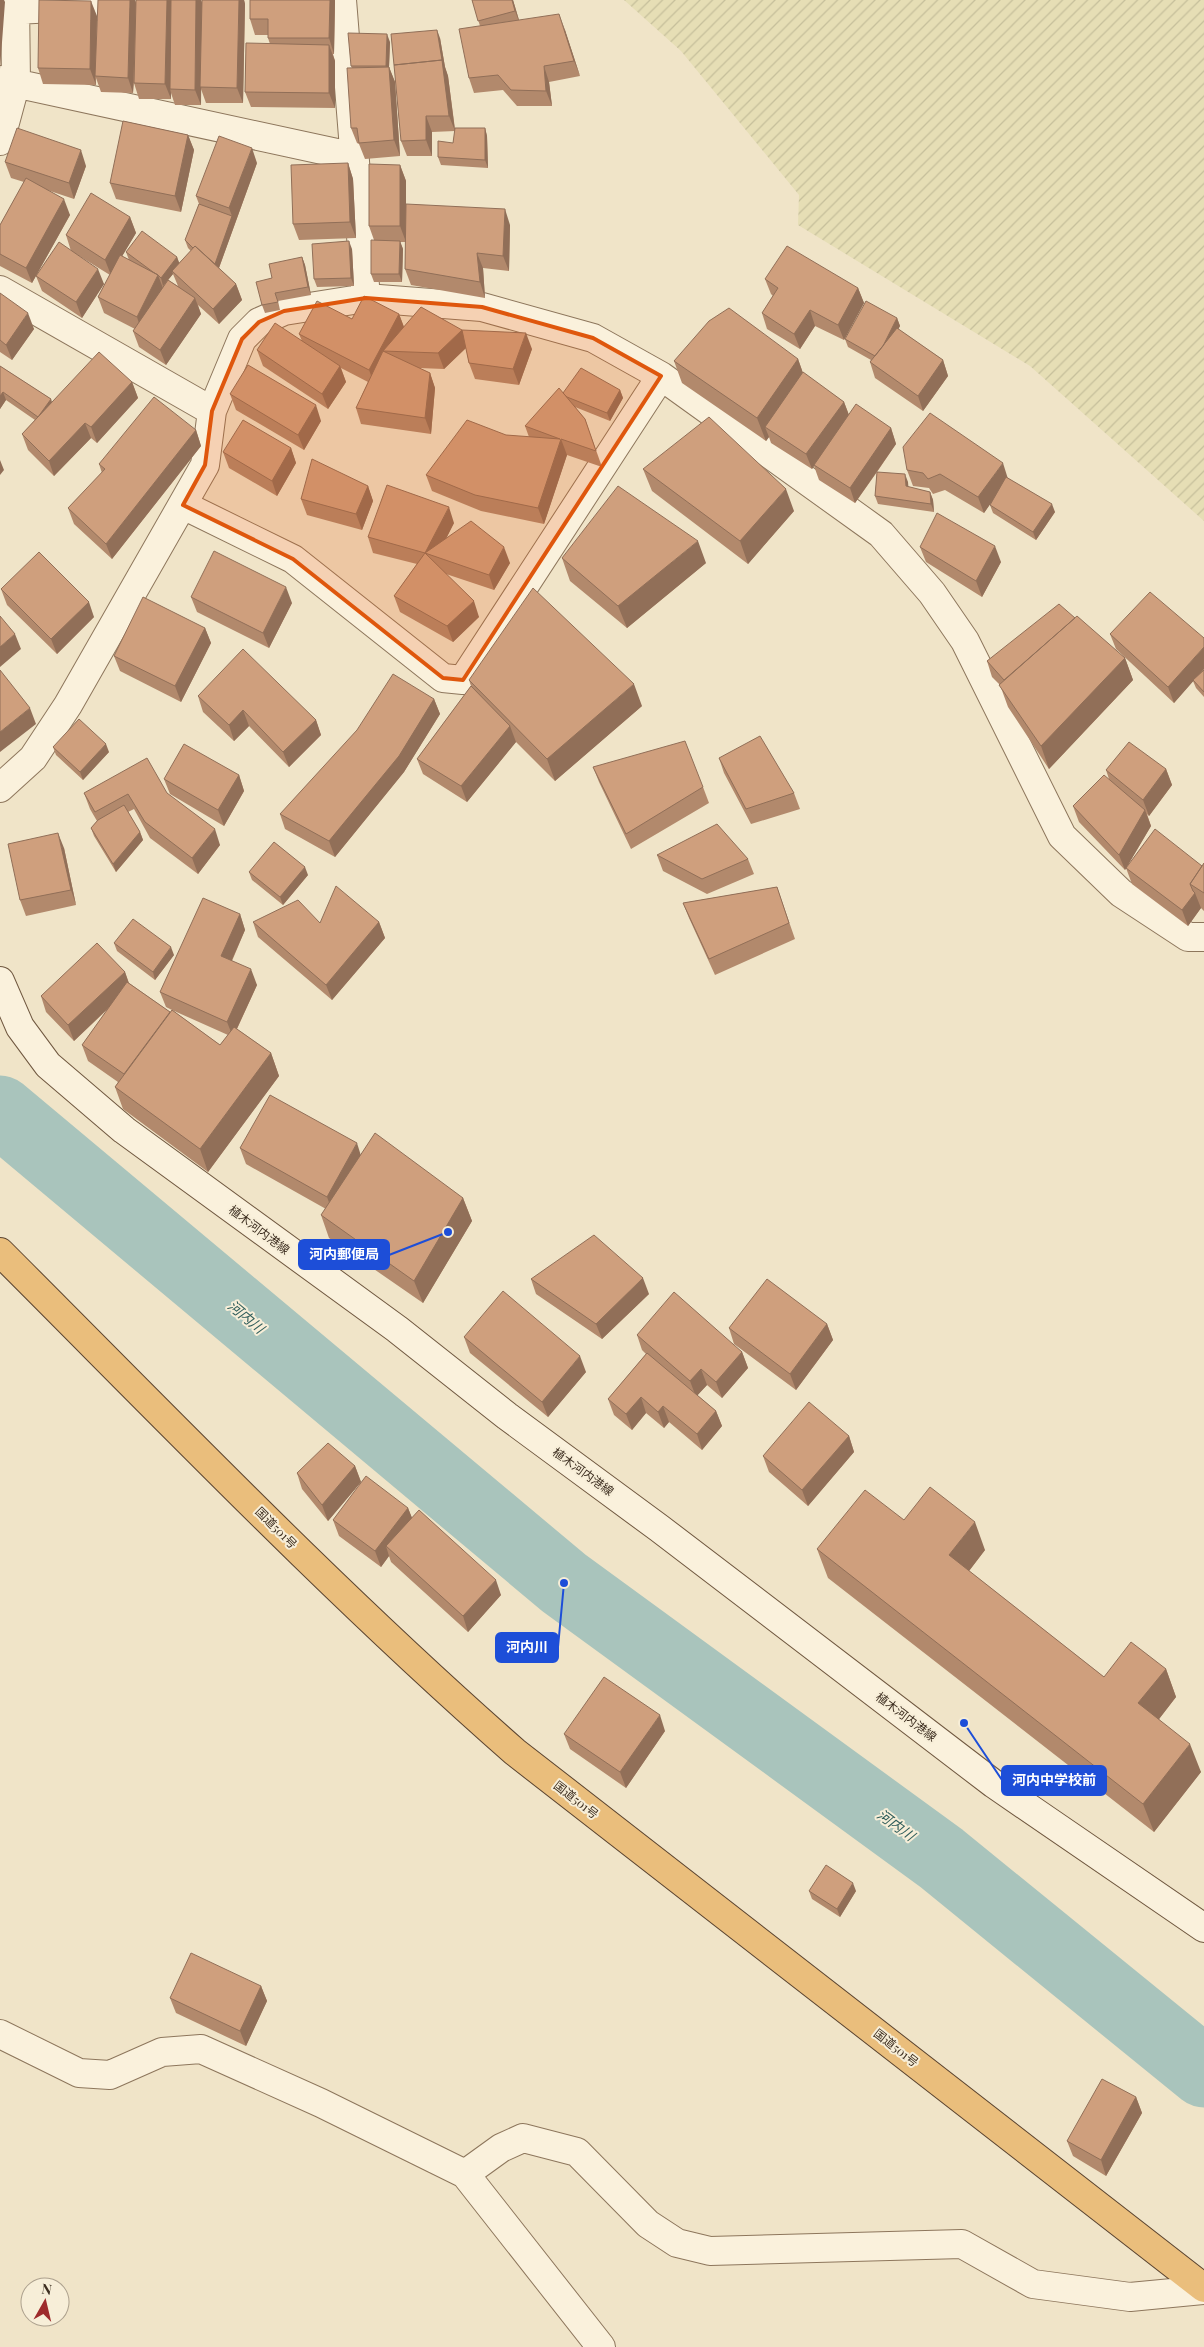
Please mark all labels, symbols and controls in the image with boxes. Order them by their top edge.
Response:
street label: 植木河内港線 [226,1201,293,1257]
callout: 河内郵便局 [299,1240,389,1269]
text: 河内郵便局 [309,1244,379,1263]
water label: 河内川 [224,1296,270,1339]
street label: 植木河内港線 [550,1444,617,1499]
street label: 国道501号 [252,1503,301,1552]
callout: 河内川 [496,1633,558,1662]
text: 河内川 [506,1637,548,1656]
street label: 植木河内港線 [873,1688,940,1744]
callout: 河内中学校前 [1002,1766,1106,1795]
text: 河内中学校前 [1012,1770,1096,1789]
street label: 国道501号 [551,1777,602,1822]
water label: 河内川 [874,1805,920,1846]
street label: 国道501号 [871,2025,922,2070]
north arrow [20,2277,70,2327]
text: N [41,2279,53,2299]

